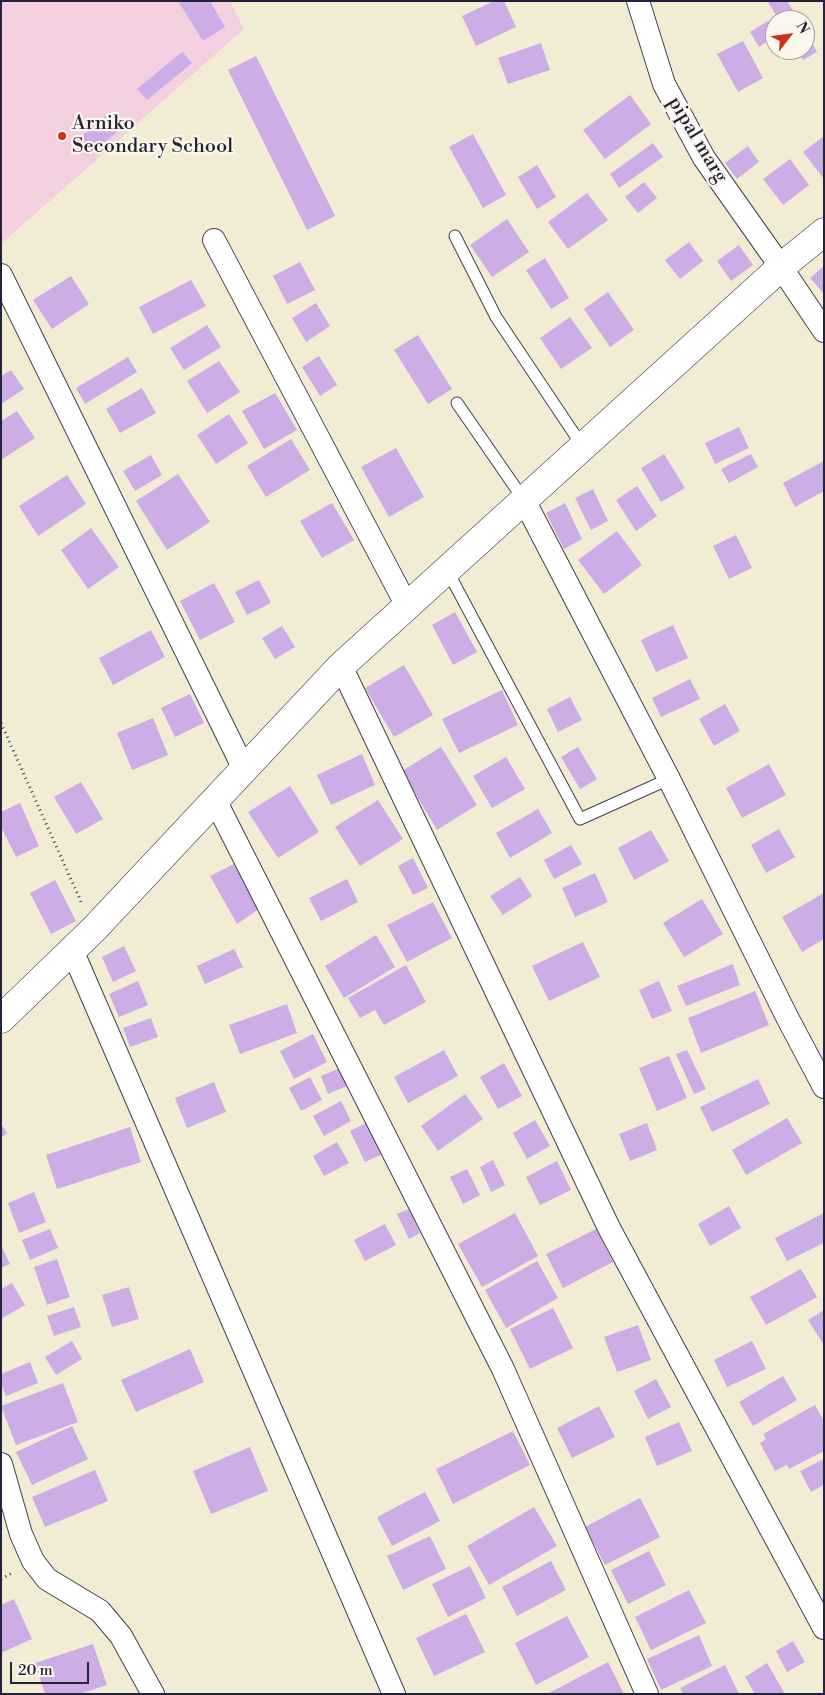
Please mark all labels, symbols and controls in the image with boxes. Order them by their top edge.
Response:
north arrow [765,10,815,60]
text: N [792,19,813,37]
street label: pipal marg [662,93,732,187]
place label: Arniko Secondary School [72,112,233,159]
marker: Arniko Secondary School [56,130,68,142]
scale bar [12,1652,91,1684]
text: 20 m [18,1661,53,1680]

